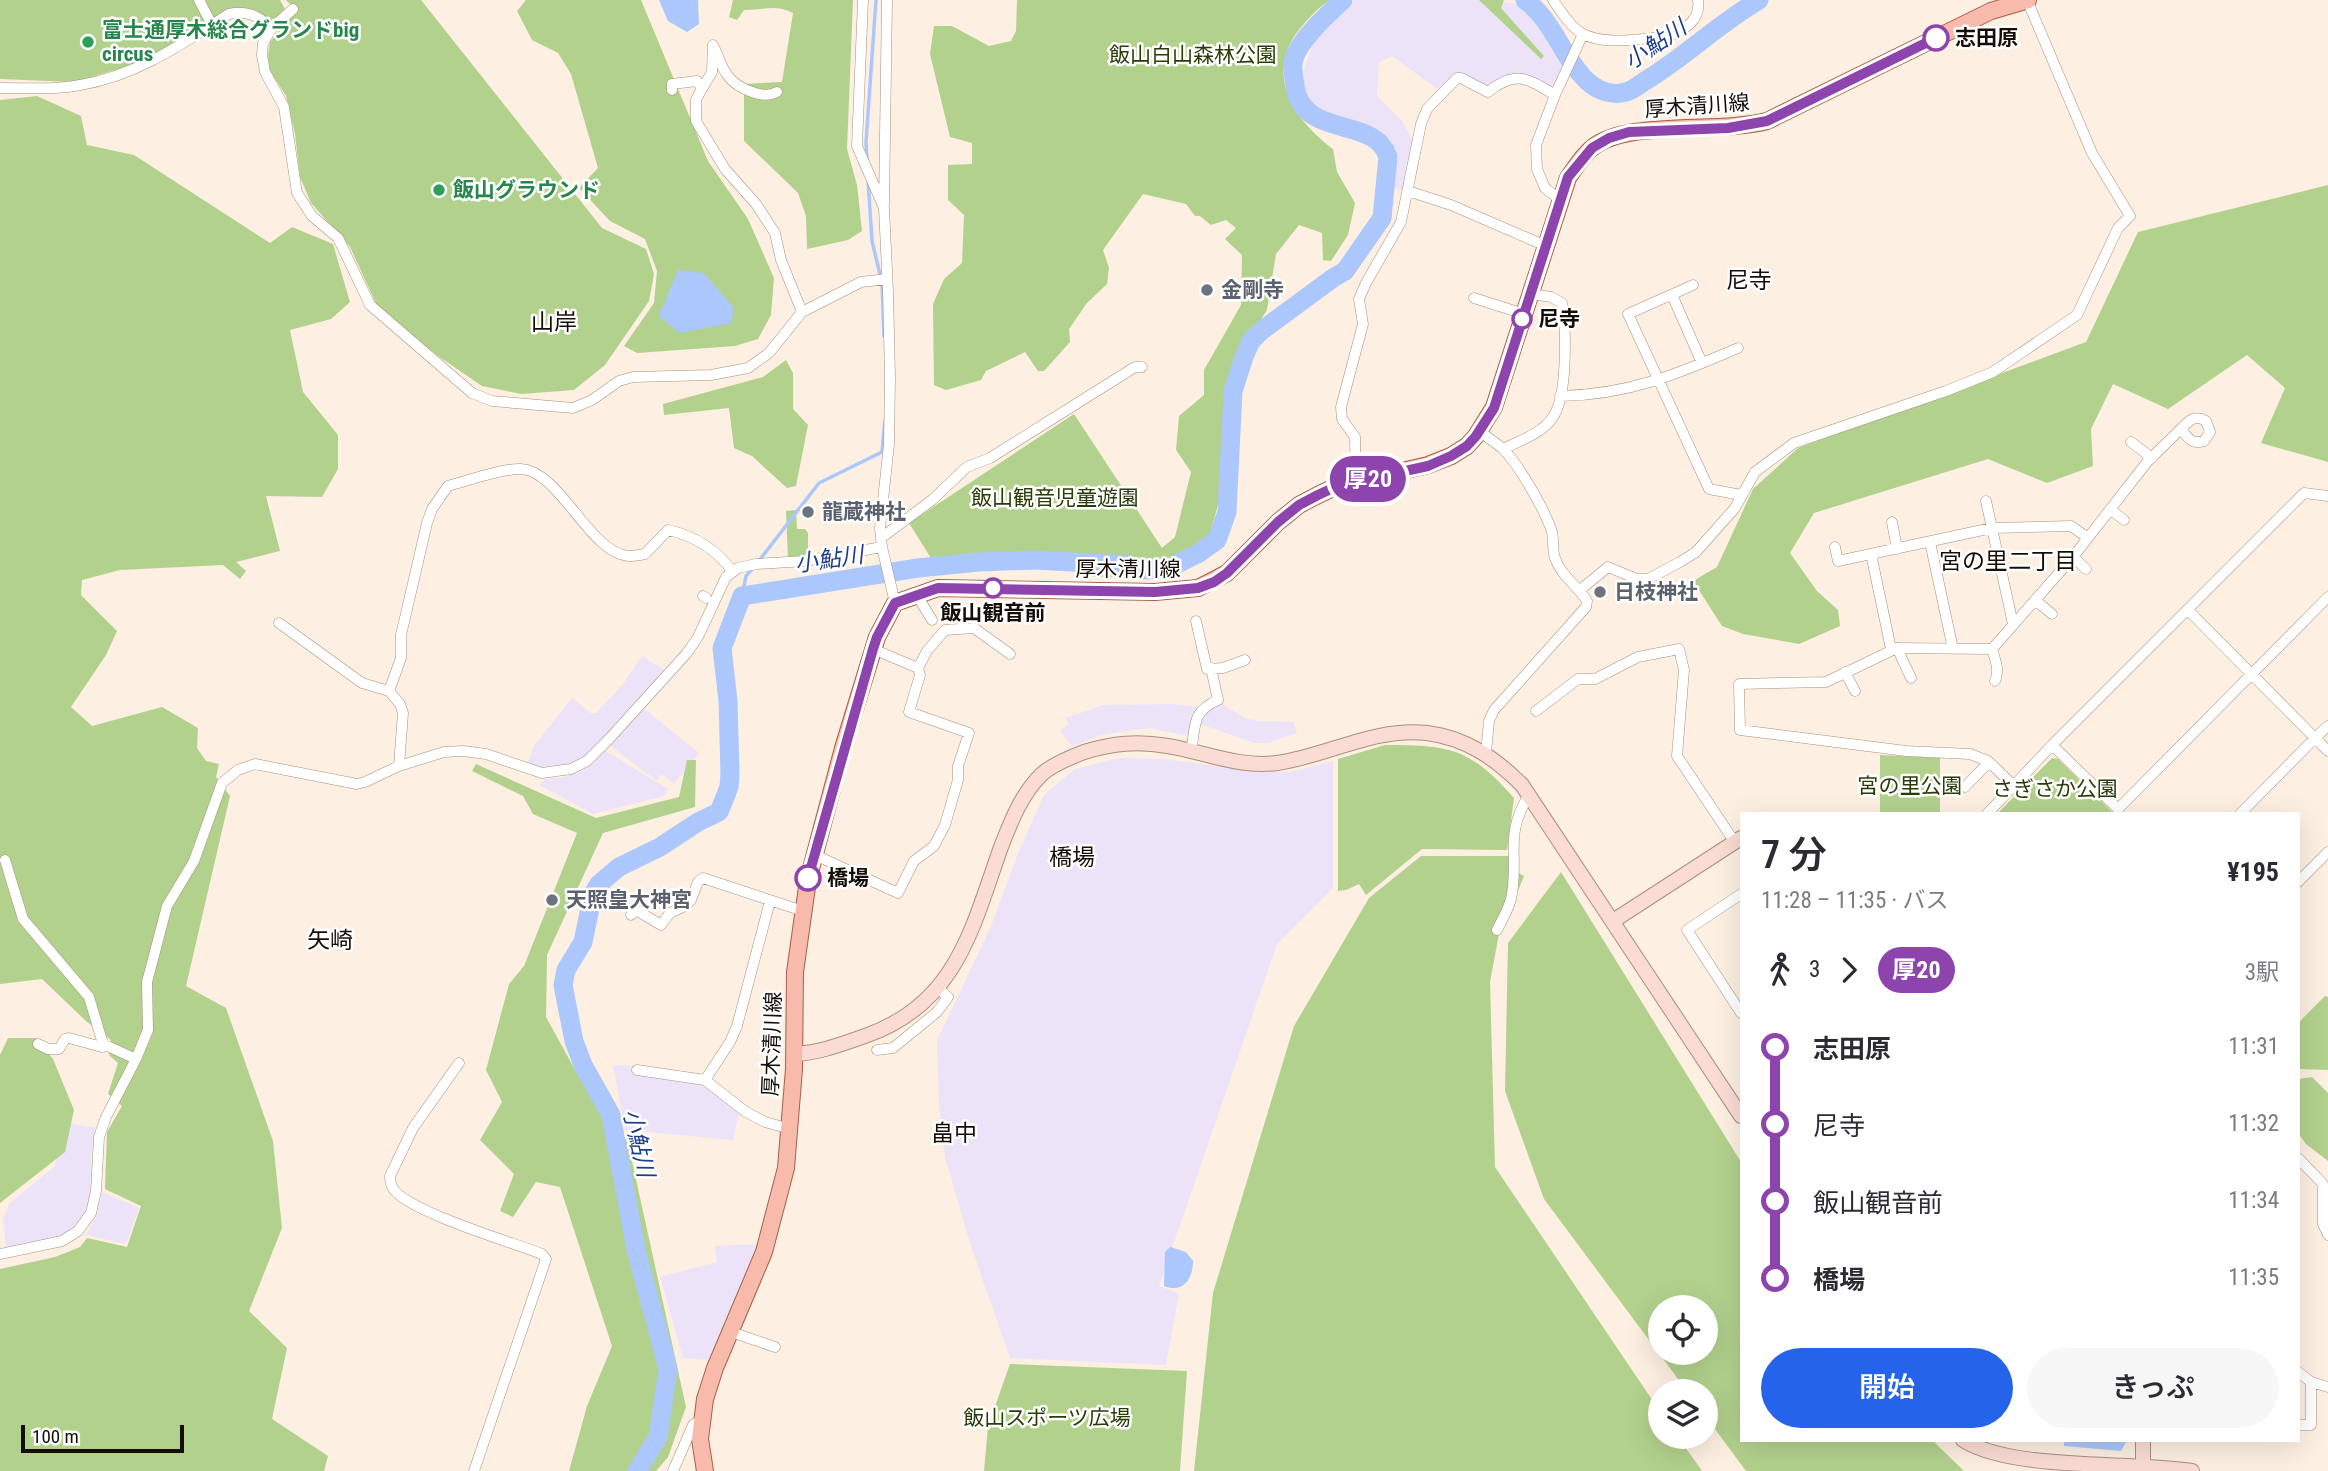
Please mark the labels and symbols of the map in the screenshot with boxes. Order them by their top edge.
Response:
water label: 小鮎川 [1619,12,1694,75]
place label: 富士通厚木総合グランドbig circus [102,18,359,66]
marker: 志田原 [1923,25,1949,51]
place label: 志田原 [1955,26,2018,50]
marker: 富士通厚木総合グランドbig circus [80,34,96,50]
park label: 飯山白山森林公園 [1109,43,1277,67]
street label: 厚木清川線 [1644,90,1750,122]
place label: 飯山グラウンド [452,178,600,202]
marker: 飯山グラウンド [431,182,447,198]
district label: 尼寺 [1726,267,1772,294]
place label: 金剛寺 [1221,278,1284,302]
marker: 金剛寺 [1199,282,1215,298]
place label: 尼寺 [1538,307,1580,331]
district label: 山岸 [531,309,577,336]
marker: 尼寺 [1512,309,1532,329]
line badge: 厚20 [1328,456,1408,502]
park label: 飯山観音児童遊園 [971,486,1139,510]
place label: 龍蔵神社 [822,500,906,524]
marker: 龍蔵神社 [800,504,816,520]
water label: 小鮎川 [793,541,868,578]
district label: 宮の里二丁目 [1939,548,2077,575]
street label: 厚木清川線 [1076,557,1181,581]
marker: 飯山観音前 [983,578,1003,598]
place label: 日枝神社 [1614,580,1698,604]
marker: 日枝神社 [1592,584,1608,600]
place label: 飯山観音前 [940,601,1046,625]
park label: 宮の里公園 [1858,774,1963,798]
park label: さぎさか公園 [1992,777,2118,801]
district label: 橋場 [1049,844,1095,871]
marker: 橋場 [795,865,821,891]
place label: 橋場 [827,866,869,890]
place label: 天照皇大神宮 [566,888,692,912]
marker: 天照皇大神宮 [544,892,560,908]
district label: 矢崎 [307,927,353,954]
street label: 厚木清川線 [758,991,786,1097]
water label: 小鮎川 [618,1106,660,1183]
district label: 畠中 [931,1120,977,1147]
park label: 飯山スポーツ広場 [963,1406,1131,1430]
scale bar [21,1422,184,1454]

